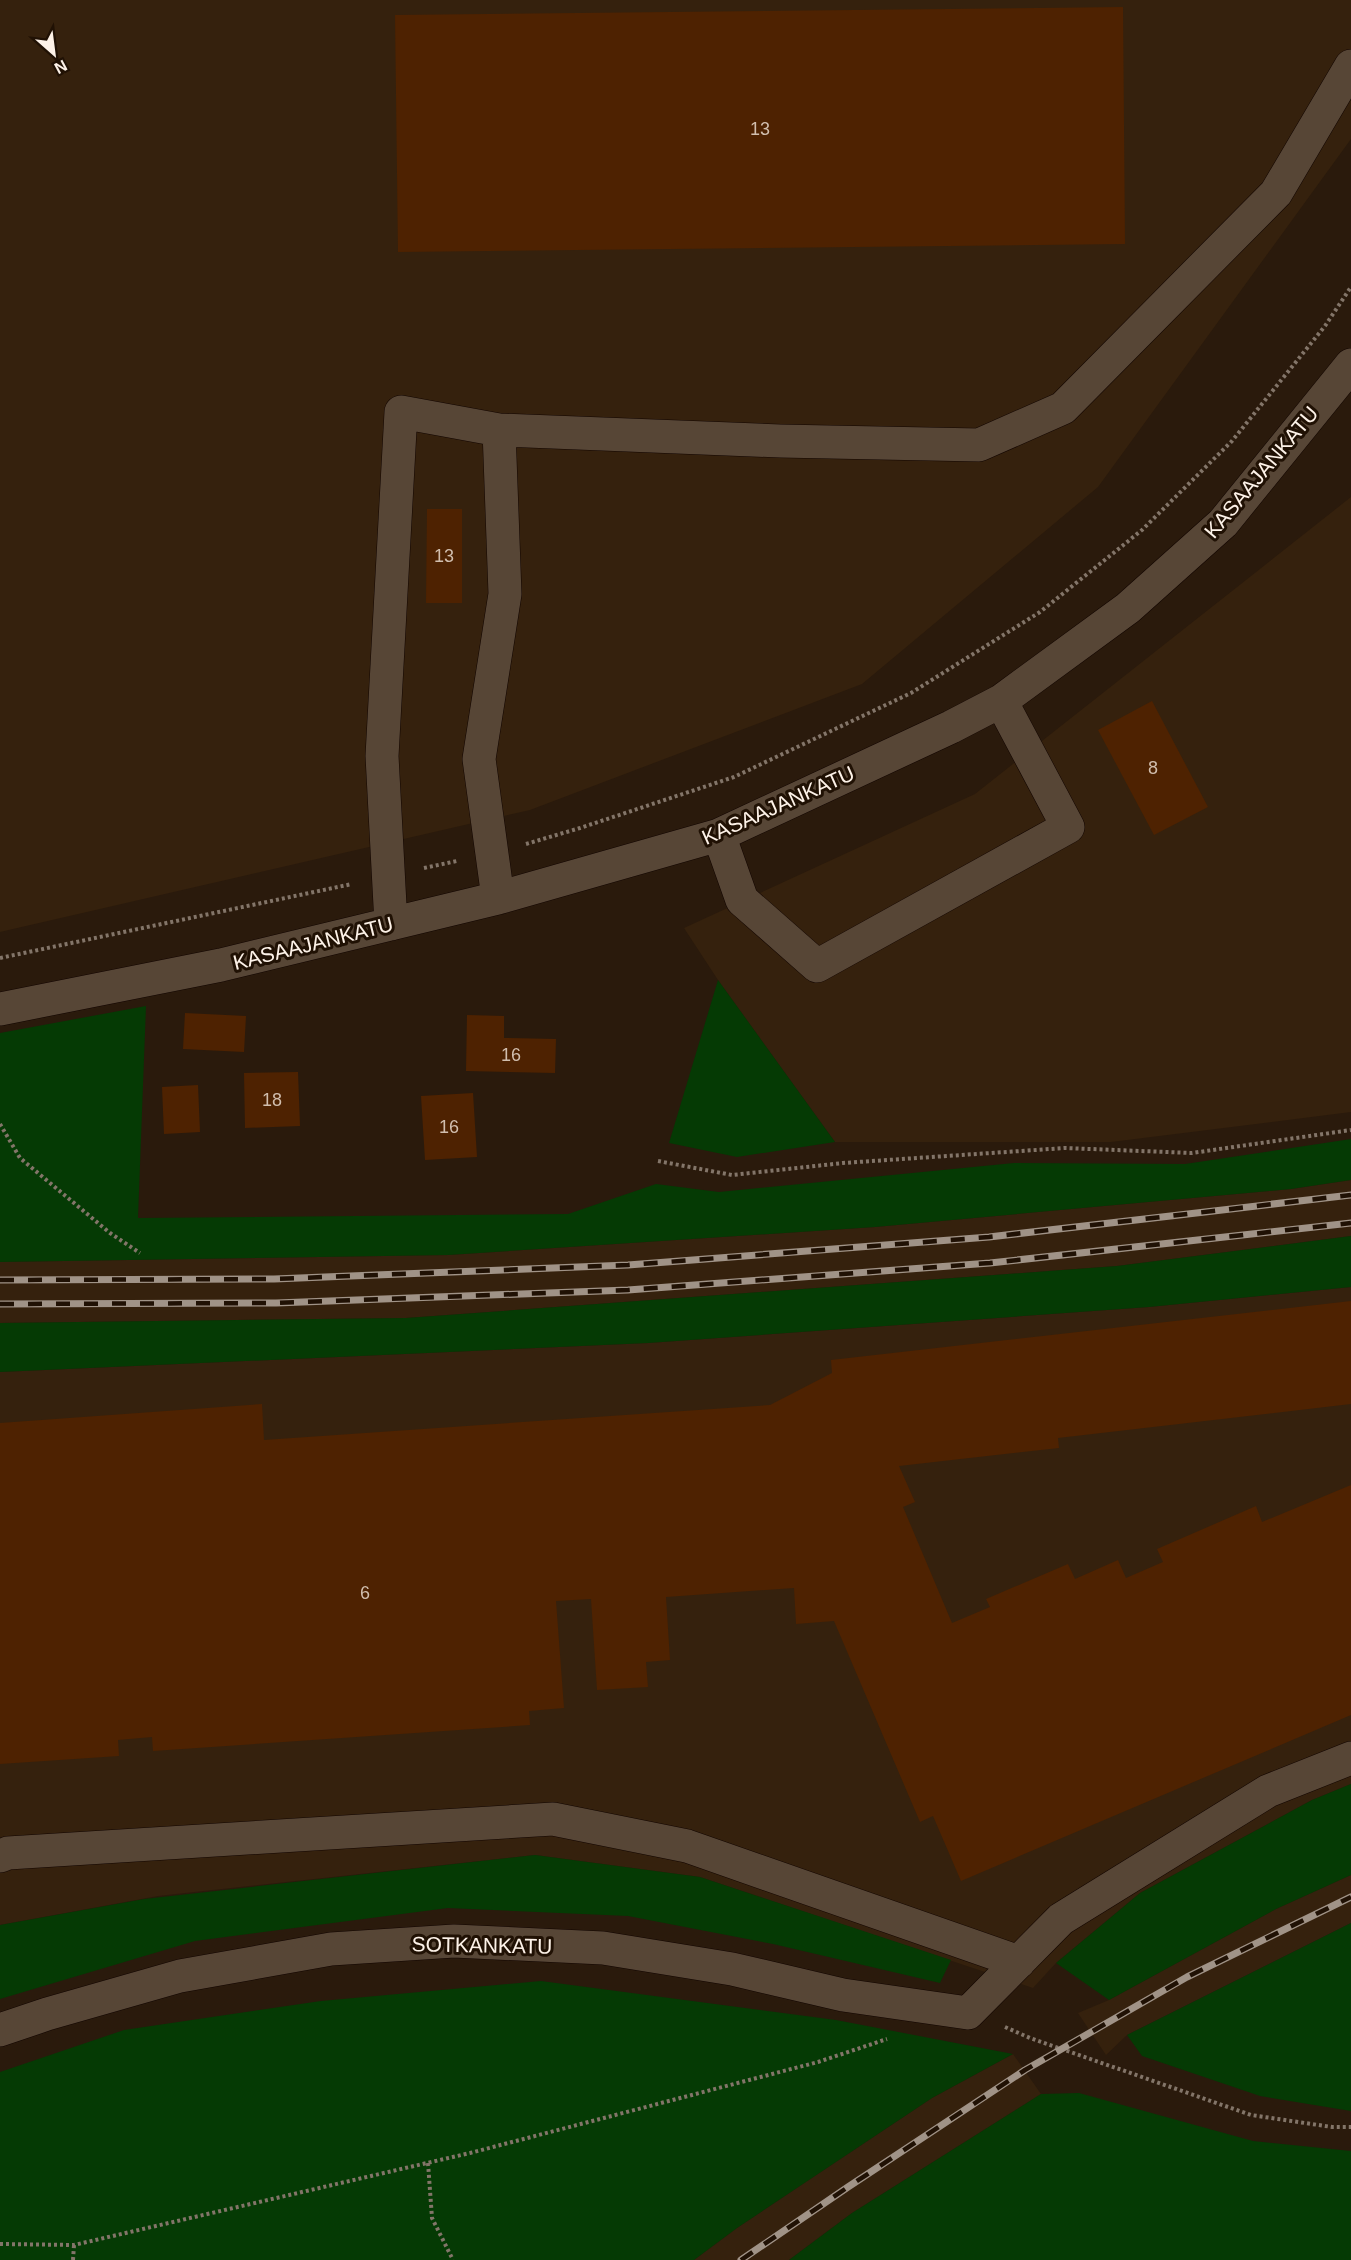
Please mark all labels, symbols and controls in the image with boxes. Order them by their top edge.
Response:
north arrow [24,24,84,84]
text: N [52,57,70,77]
house number: 13 [750,119,770,139]
street label: KASAAJANKATU [1199,402,1323,542]
house number: 13 [434,546,454,566]
house number: 8 [1148,758,1158,778]
street label: KASAAJANKATU [698,761,858,849]
street label: KASAAJANKATU [231,912,395,974]
house number: 16 [501,1045,521,1065]
house number: 18 [262,1090,282,1110]
house number: 16 [439,1117,459,1137]
house number: 6 [360,1583,370,1603]
street label: SOTKANKATU [411,1932,553,1958]

